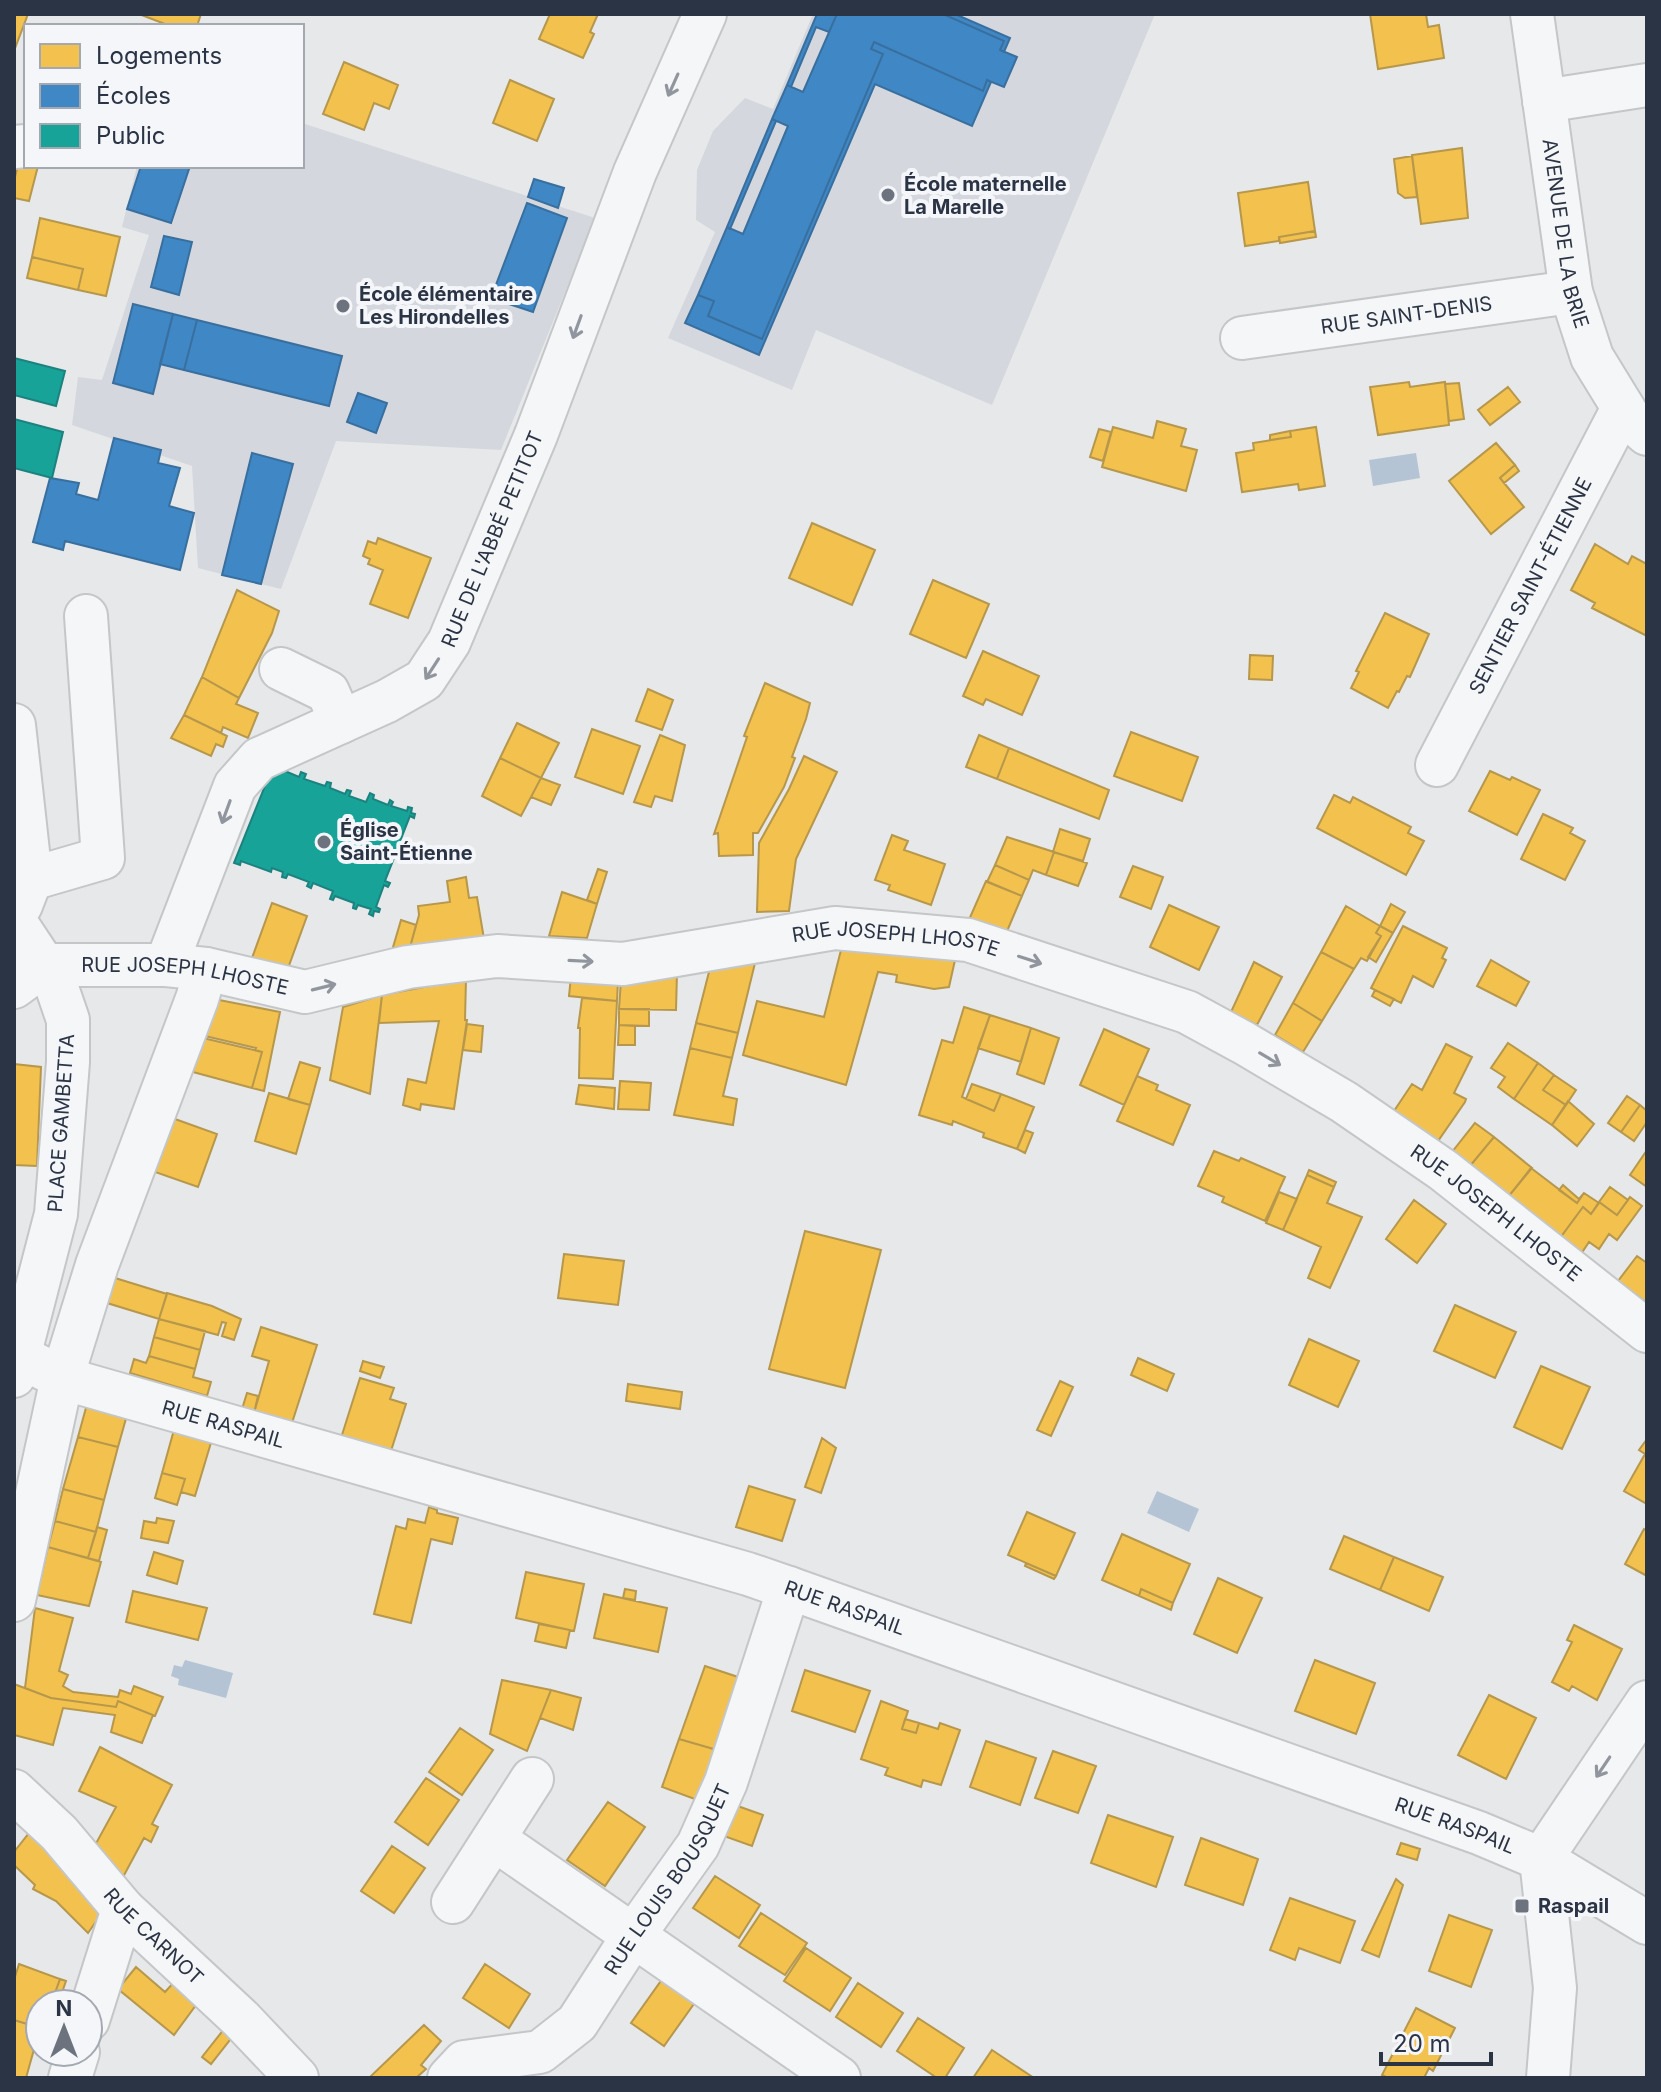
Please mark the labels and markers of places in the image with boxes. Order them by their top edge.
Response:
place label: École maternelle La Marelle [904,171,1067,219]
marker: École maternelle La Marelle [879,186,897,204]
place label: École élémentaire Les Hirondelles [359,281,533,329]
marker: École élémentaire Les Hirondelles [334,297,352,315]
place label: Église Saint-Étienne [340,817,473,865]
marker: Église Saint-Étienne [315,833,333,851]
place label: Raspail [1538,1894,1609,1918]
marker: Raspail [1513,1897,1531,1915]

